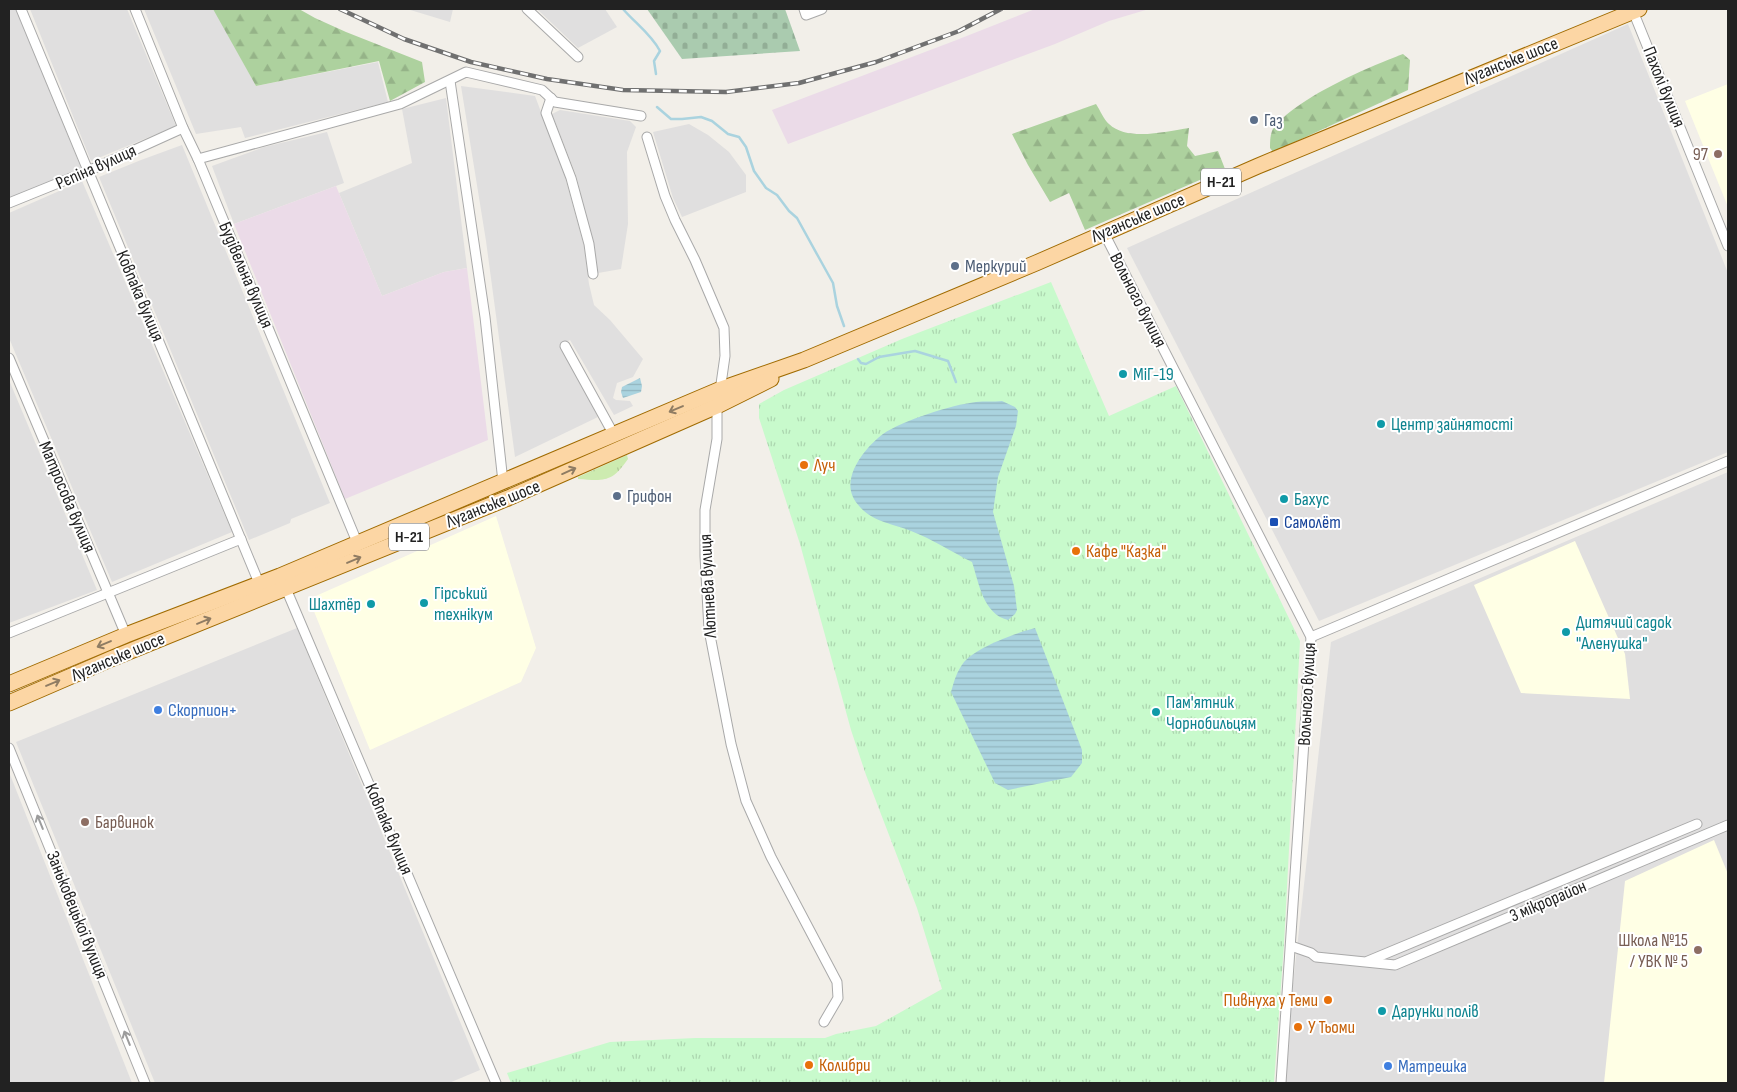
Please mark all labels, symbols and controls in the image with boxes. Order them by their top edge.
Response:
street label: Луганське шосе [1460,33,1561,90]
street label: Пахолі вулиця [1638,44,1690,130]
place label: Газ [1264,110,1283,131]
marker: Газ [1248,114,1260,126]
street label: Рєпіна вулиця [53,140,139,194]
place label: 97 [1693,144,1709,165]
marker: 97 [1712,148,1724,160]
road number: Н-21 [1201,168,1241,196]
street label: Луганське шосе [1087,189,1188,247]
street label: Будівельна вулиця [214,219,278,331]
street label: Ковпака вулиця [111,247,169,345]
street label: Вольного вулиця [1105,249,1171,351]
place label: Меркурий [965,256,1027,277]
marker: Меркурий [949,260,961,272]
place label: МіГ-19 [1133,364,1174,385]
marker: МіГ-19 [1117,368,1129,380]
one-way arrow [669,404,684,414]
place label: Центр зайнятості [1391,414,1513,435]
marker: Центр зайнятості [1375,418,1387,430]
street label: Матросова вулиця [34,438,100,556]
place label: Луч [813,455,835,476]
marker: Луч [798,459,810,471]
one-way arrow [561,466,576,476]
street label: Луганське шосе [442,476,543,533]
place label: Грифон [627,486,672,507]
place label: Бахус [1294,489,1329,510]
marker: Грифон [611,490,623,502]
marker: Бахус [1278,493,1290,505]
place label: Самолёт [1284,512,1341,533]
marker: Самолёт [1268,516,1280,528]
road number: Н-21 [389,524,429,550]
street label: Лютнева вулиця [695,533,721,640]
place label: Кафе "Казка" [1086,541,1166,562]
marker: Кафе "Казка" [1070,545,1082,557]
one-way arrow [346,555,361,565]
place label: Гірський технікум [434,583,493,625]
place label: Шахтёр [309,594,361,615]
marker: Гірський технікум [418,597,430,609]
marker: Шахтёр [365,598,377,610]
place label: Дитячий садок "Аленушка" [1576,612,1672,654]
one-way arrow [196,616,211,626]
marker: Дитячий садок "Аленушка" [1560,626,1572,638]
street label: Луганське шосе [67,628,168,686]
one-way arrow [97,640,112,650]
street label: Вольного вулиця [1294,642,1320,746]
one-way arrow [46,678,61,687]
place label: Пам'ятник Чорнобильцям [1166,692,1256,734]
place label: Скорпион+ [168,700,237,721]
marker: Скорпион+ [152,704,164,716]
marker: Пам'ятник Чорнобильцям [1150,706,1162,718]
street label: Ковпака вулиця [360,780,418,878]
place label: Барвинок [95,812,154,833]
one-way arrow [34,815,43,830]
marker: Барвинок [79,816,91,828]
street label: Заньковецької вулиця [42,848,112,982]
street label: 3 мікрорайон [1507,875,1589,927]
place label: Школа №15 / УВК № 5 [1618,930,1688,972]
marker: Школа №15 / УВК № 5 [1692,944,1704,956]
place label: Пивнуха у Теми [1224,990,1318,1011]
marker: Пивнуха у Теми [1322,994,1334,1006]
place label: Дарунки полів [1392,1001,1479,1022]
marker: Дарунки полів [1376,1005,1388,1017]
place label: У Тьоми [1308,1017,1355,1038]
marker: У Тьоми [1292,1021,1304,1033]
one-way arrow [121,1031,131,1046]
place label: Колибри [819,1055,871,1076]
place label: Матрешка [1398,1056,1467,1077]
marker: Колибри [803,1059,815,1071]
marker: Матрешка [1382,1060,1394,1072]

